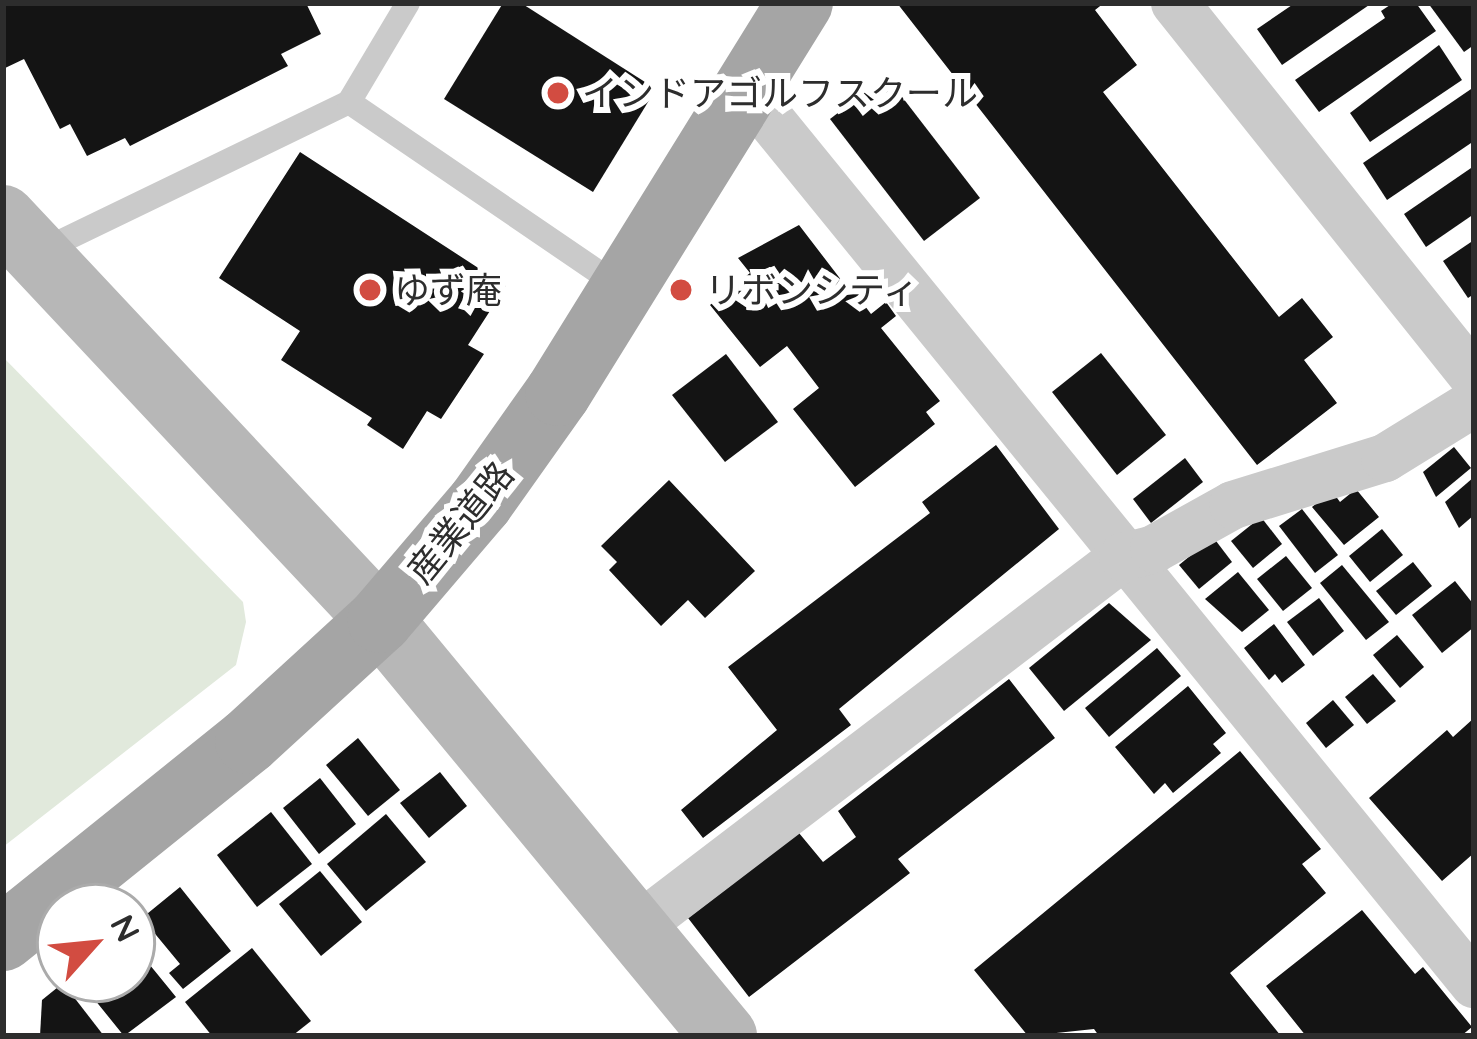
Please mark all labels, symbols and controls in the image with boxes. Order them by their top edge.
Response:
place label: インドアゴルフスクール [582,71,978,115]
marker: インドアゴルフスクール [545,80,571,106]
place label: ゆず庵 [394,268,502,312]
place label: リボンシティ [705,268,921,312]
marker: ゆず庵 [357,277,383,303]
marker: リボンシティ [668,277,694,303]
street label: 産業道路 [398,452,522,592]
north arrow [36,883,156,1003]
text: N [102,908,150,948]

